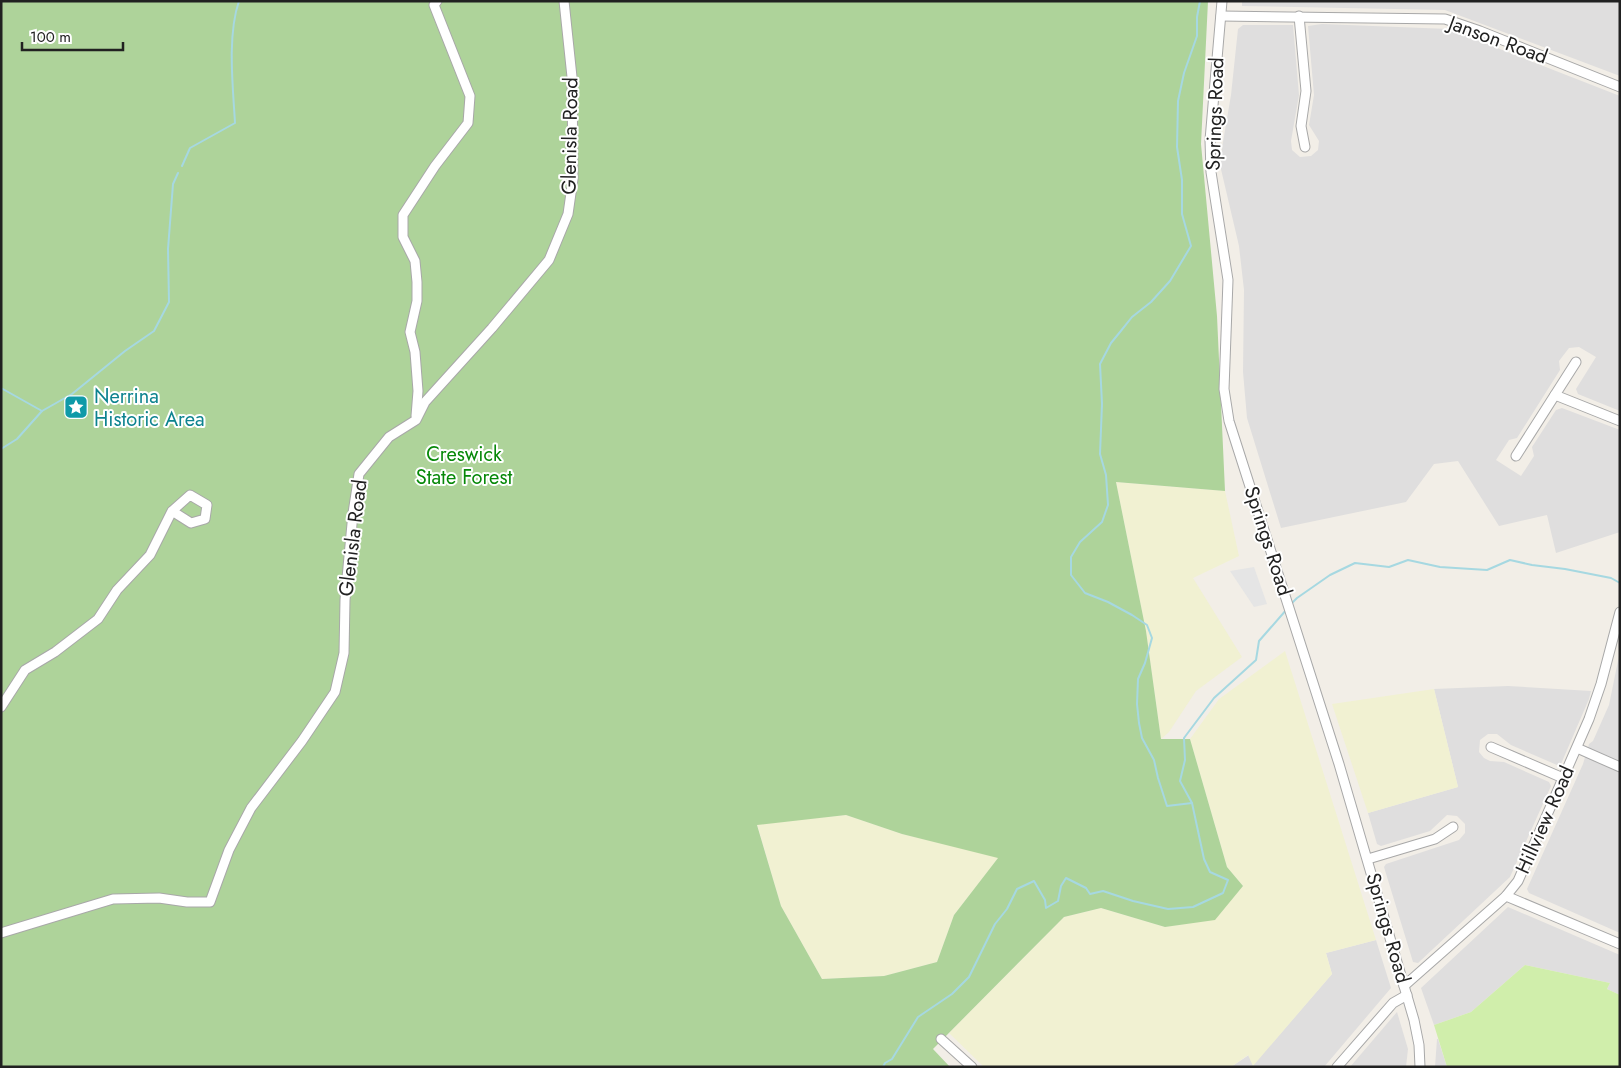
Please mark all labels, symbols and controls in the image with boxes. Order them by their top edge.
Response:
street label: Janson Road [1442,8,1552,71]
scale bar [22,20,124,52]
text: 100 m [30,26,71,48]
street label: Springs Road [1199,57,1231,171]
street label: Glenisla Road [554,77,586,195]
place label: Nerrina Historic Area [94,382,205,434]
place icon: Nerrina Historic Area [63,394,89,420]
park label: Creswick State Forest [416,440,512,492]
street label: Glenisla Road [331,478,375,598]
street label: Springs Road [1237,483,1299,599]
street label: Hillview Road [1508,761,1582,879]
street label: Springs Road [1358,869,1418,987]

